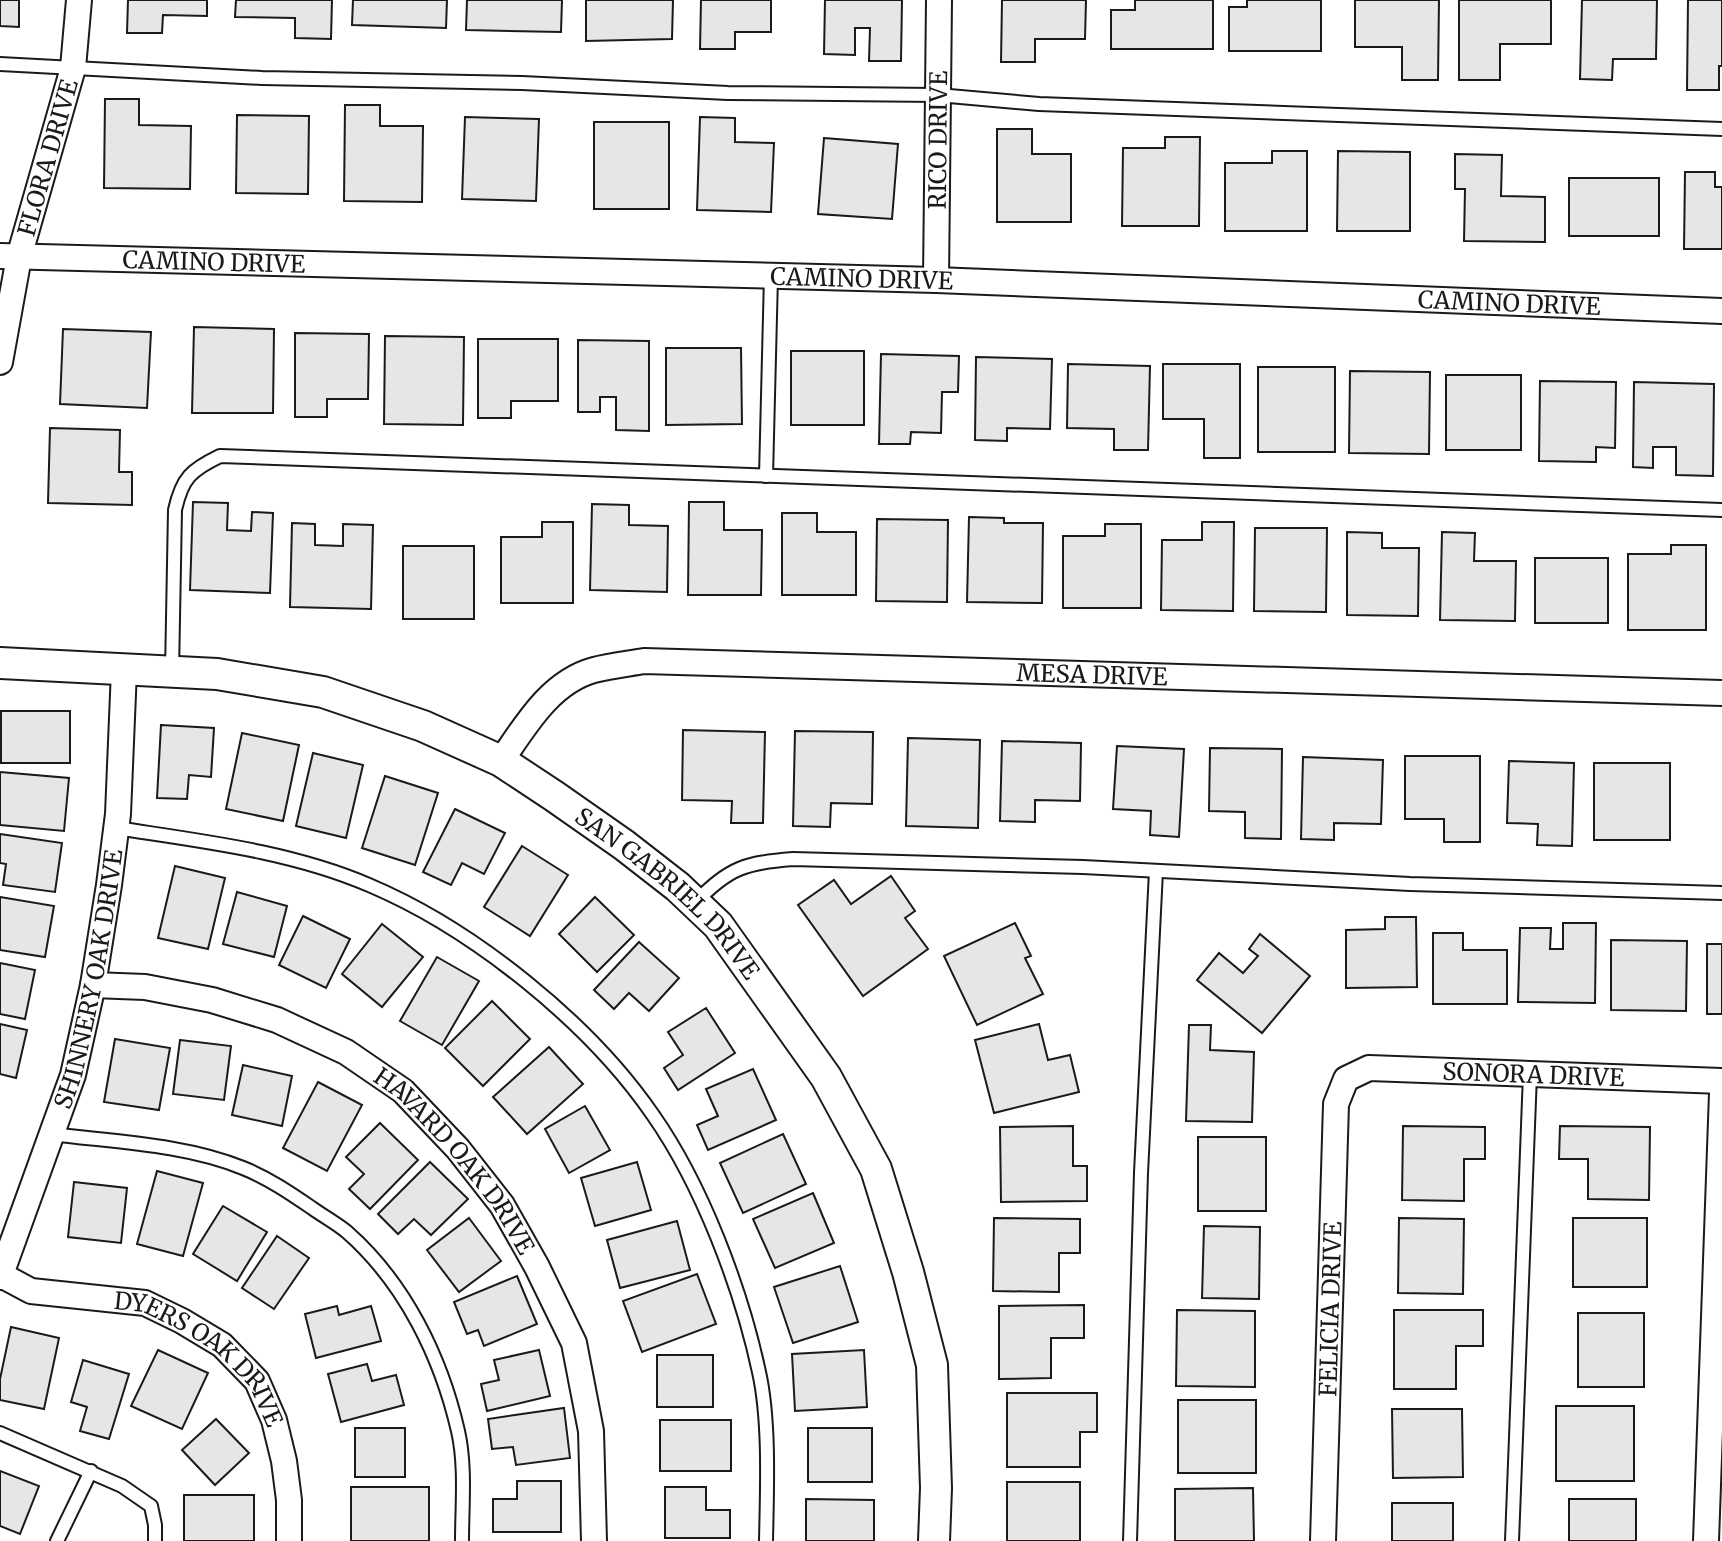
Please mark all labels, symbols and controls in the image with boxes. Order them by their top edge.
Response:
street label: RICO DRIVE [921,70,954,209]
street label: FLORA DRIVE [10,75,85,240]
street label: CAMINO DRIVE [122,244,307,279]
street label: CAMINO DRIVE [770,260,955,296]
street label: CAMINO DRIVE [1417,284,1602,322]
street label: MESA DRIVE [1016,657,1169,692]
street label: SAN GABRIEL DRIVE [569,800,767,986]
street label: SHINNERY OAK DRIVE [47,847,129,1113]
street label: SONORA DRIVE [1442,1055,1626,1093]
street label: HAVARD OAK DRIVE [368,1060,542,1260]
street label: FELICIA DRIVE [1312,1220,1348,1397]
street label: DYERS OAK DRIVE [112,1284,291,1432]

